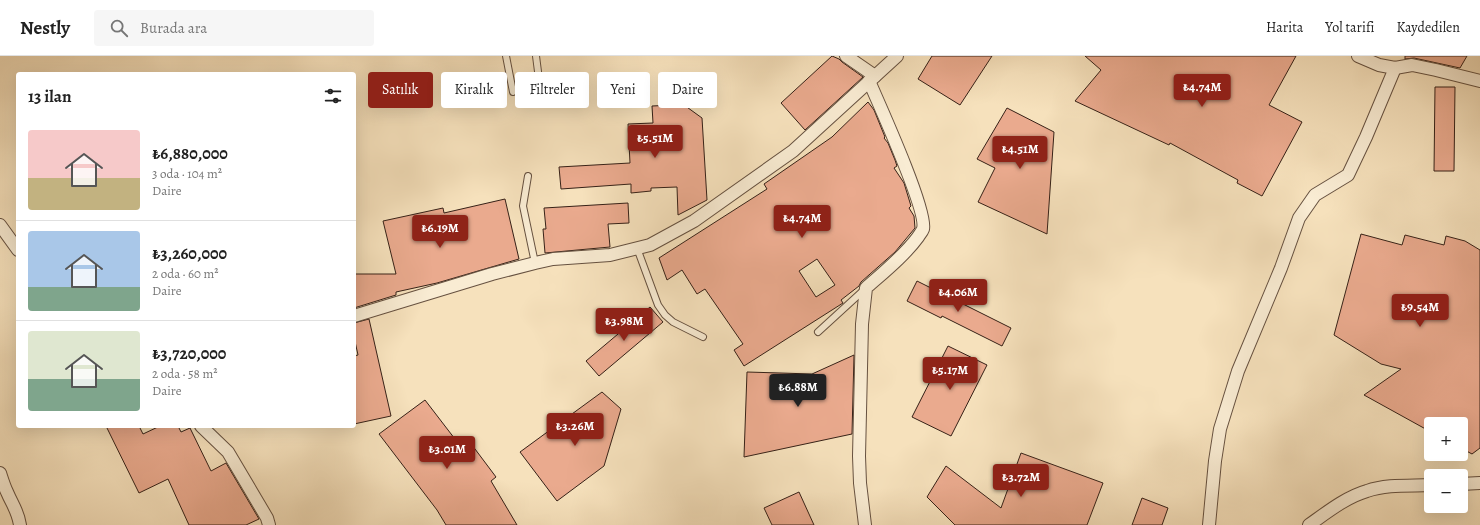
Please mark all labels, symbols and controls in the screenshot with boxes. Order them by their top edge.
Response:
search box [94,10,374,46]
text: Nestly [20,15,70,41]
icon: search [108,17,130,39]
text: Burada ara [140,18,207,38]
text: Harita [1266,18,1303,37]
text: Yol tarifi [1325,18,1374,37]
text: Kaydedilen [1396,18,1460,37]
chip: Satılık [368,72,433,108]
chip: Kiralık [441,72,507,108]
chip: Filtreler [515,72,589,108]
chip: Yeni [597,72,650,108]
chip: Daire [658,72,717,108]
pin: ₺4.74M [1169,74,1235,108]
text: ₺4.74M [1183,78,1221,95]
text: 13 ilan [28,85,72,108]
icon: filters [322,85,344,107]
pin: ₺5.51M [622,125,688,159]
text: ₺5.51M [637,129,673,146]
pin: ₺4.51M [987,136,1053,170]
text: ₺4.51M [1001,140,1039,157]
text: ₺6,880,000 [152,142,228,165]
icon: home [60,146,108,194]
text: 3 oda · 104 m² [152,165,222,182]
text: Daire [152,182,182,199]
pin: ₺4.74M [769,205,835,239]
text: ₺4.74M [783,209,821,226]
pin: ₺6.19M [407,215,473,249]
text: ₺6.19M [421,219,459,236]
text: ₺3,260,000 [152,242,227,265]
icon: home [60,247,108,295]
text: 2 oda · 60 m² [152,265,219,282]
pin: ₺4.06M [925,279,991,313]
text: Daire [152,282,182,299]
text: ₺4.06M [938,283,978,300]
pin: ₺9.54M [1387,294,1453,328]
text: ₺9.54M [1401,298,1439,315]
pin: ₺3.98M [591,308,657,342]
text: ₺3.98M [605,312,643,329]
text: ₺3,720,000 [152,342,226,365]
icon: home [60,347,108,395]
pin: ₺5.17M [917,357,983,391]
text: ₺5.17M [932,361,968,378]
text: 2 oda · 58 m² [152,365,218,382]
pin: ₺6.88M [765,374,831,408]
text: ₺6.88M [778,378,818,395]
text: Daire [152,382,182,399]
pin: ₺3.26M [542,413,608,447]
text: ₺3.26M [556,417,594,434]
map controls [1424,417,1468,513]
button: + [1424,417,1468,461]
pin: ₺3.01M [414,436,480,470]
text: ₺3.01M [428,440,466,457]
pin: ₺3.72M [988,464,1054,498]
text: ₺3.72M [1002,468,1040,485]
button: − [1424,469,1468,513]

